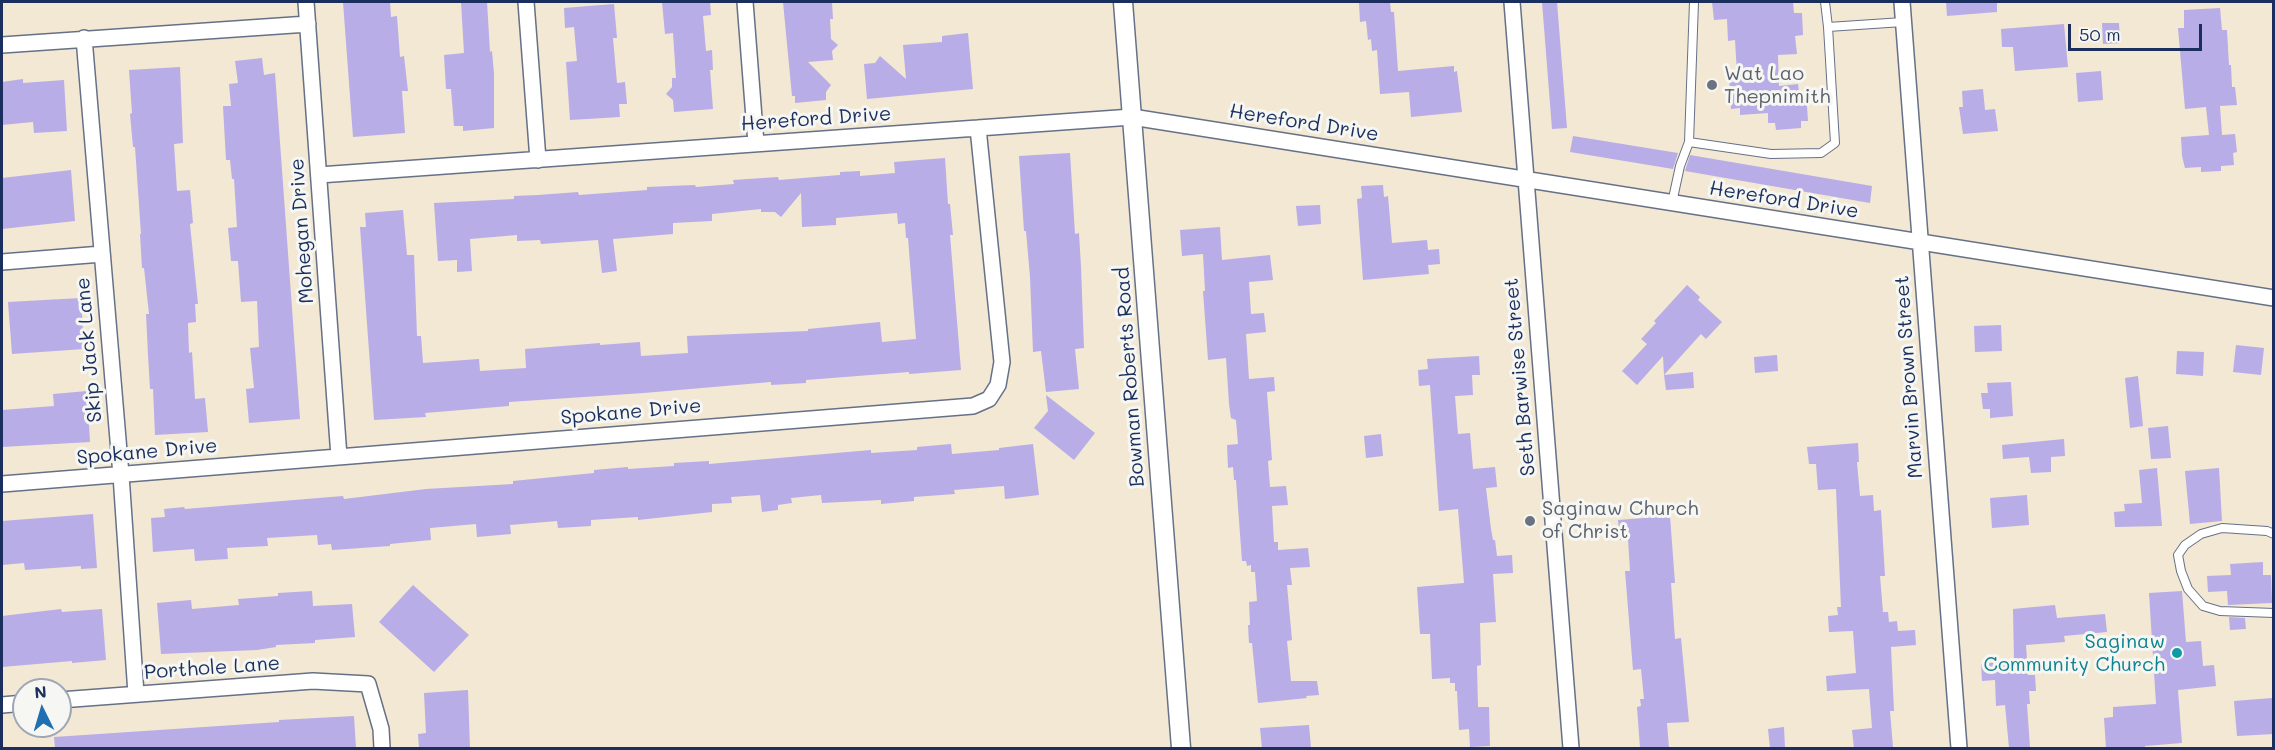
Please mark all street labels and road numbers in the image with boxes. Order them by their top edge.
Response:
street label: Hereford Drive [1228,99,1380,147]
street label: Hereford Drive [740,102,892,136]
street label: Mohegan Drive [285,157,319,305]
street label: Hereford Drive [1708,176,1860,224]
street label: Bowman Roberts Road [1110,266,1150,488]
street label: Marvin Brown Street [1890,275,1928,479]
street label: Skip Jack Lane [71,277,107,423]
street label: Seth Barwise Street [1499,277,1541,477]
street label: Spokane Drive [560,394,702,430]
street label: Spokane Drive [76,434,218,470]
street label: Porthole Lane [143,651,281,685]

